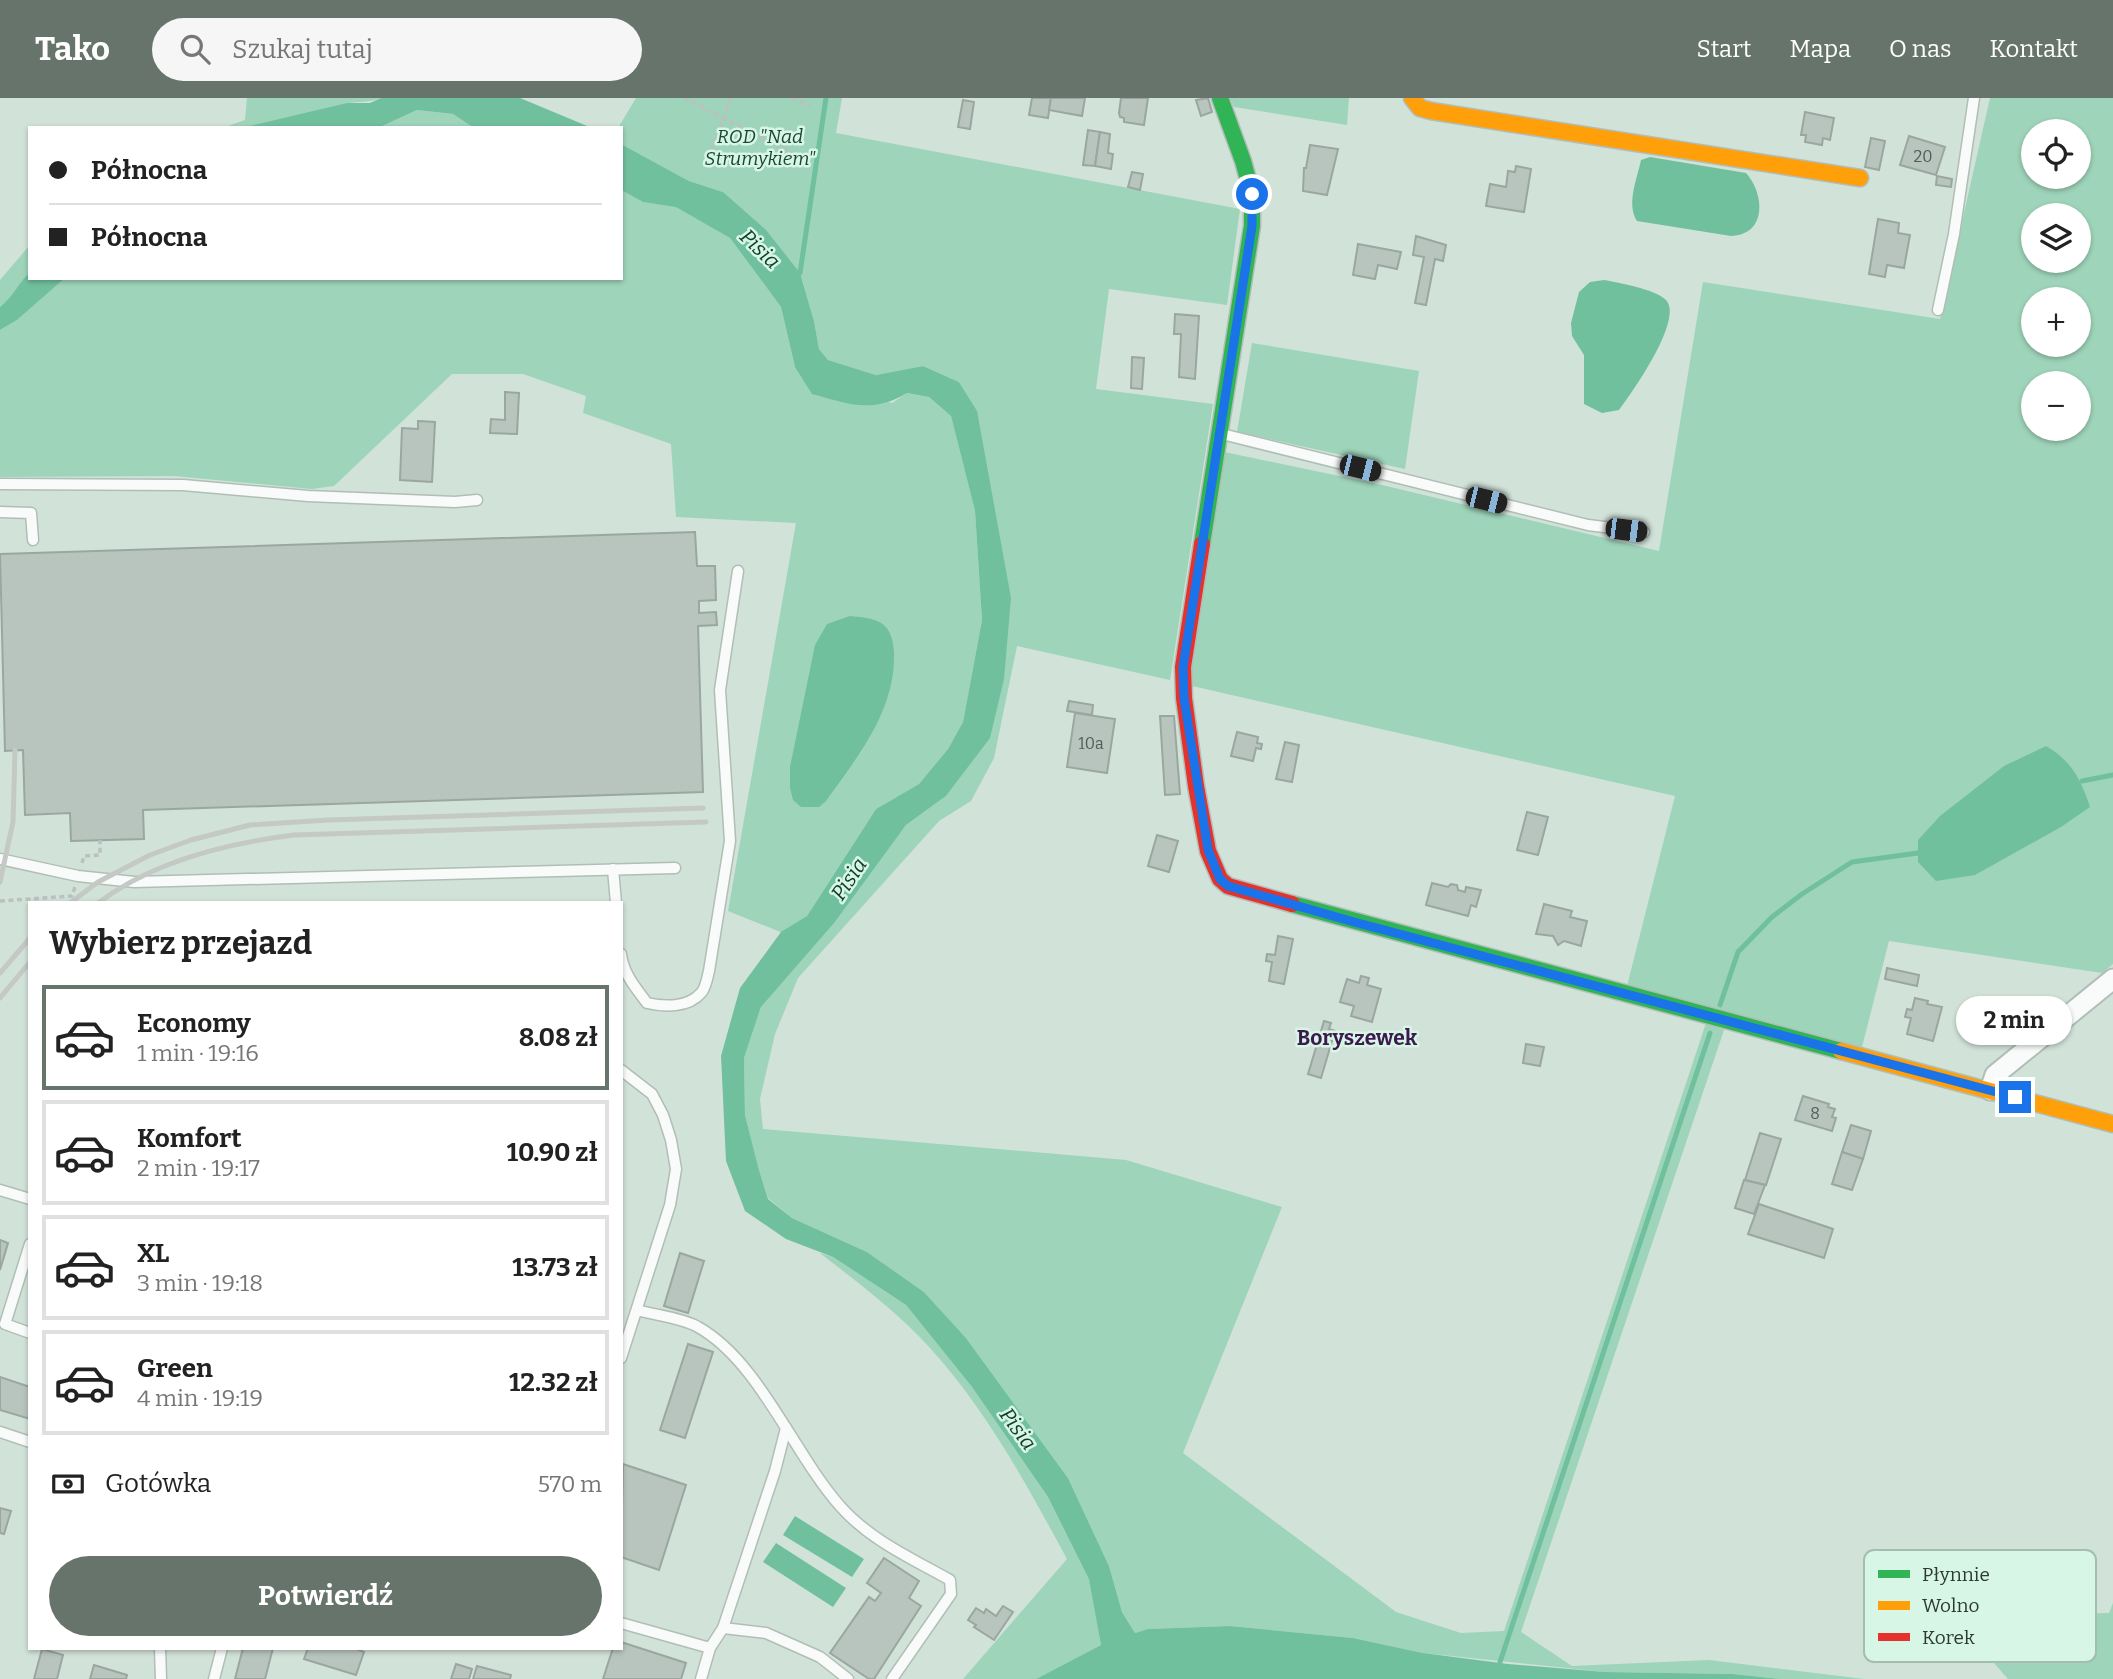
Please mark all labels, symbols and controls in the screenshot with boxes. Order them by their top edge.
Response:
search box [152,18,642,81]
text: Tako [35,29,110,69]
icon: search [176,30,214,68]
text: Szukaj tutaj [232,34,373,65]
text: Start [1697,35,1752,63]
text: Mapa [1790,35,1851,63]
text: O nas [1889,35,1952,63]
text: Kontakt [1990,35,2078,63]
map controls [2021,119,2091,441]
button: locate [2021,119,2091,189]
park label: ROD "Nad Strumykiem" [705,125,816,170]
house number: 20 [1914,147,1932,166]
text: Północna [91,155,207,186]
route start [1236,178,1268,210]
button: layers [2021,203,2091,273]
text: Północna [91,222,207,253]
water label: Pisia [734,224,786,274]
button: + [2021,287,2091,357]
button: − [2021,371,2091,441]
car [1338,453,1383,483]
car [1464,485,1509,515]
car [1604,517,1649,543]
house number: 10a [1078,734,1104,753]
water label: Pisia [825,853,873,905]
text: Wybierz przejazd [49,924,312,962]
callout: 2 min [1957,996,2073,1044]
icon: car [53,1006,116,1069]
text: 2 min [1983,1006,2045,1034]
text: Economy [137,1008,251,1039]
text: 8.08 zł [519,1022,598,1053]
district label: Boryszewek [1297,1025,1418,1051]
text: 1 min · 19:16 [137,1039,259,1067]
route end [1999,1081,2031,1113]
house number: 8 [1810,1104,1820,1123]
icon: car [53,1121,116,1184]
text: Komfort [137,1123,242,1154]
text: 10.90 zł [507,1137,598,1168]
text: 2 min · 19:17 [137,1154,260,1182]
icon: car [53,1236,116,1299]
text: XL [137,1238,169,1269]
text: 13.73 zł [512,1252,598,1283]
text: 3 min · 19:18 [137,1269,263,1297]
icon: car [53,1351,116,1414]
text: Green [137,1353,213,1384]
text: 12.32 zł [509,1367,598,1398]
text: 4 min · 19:19 [137,1384,263,1412]
water label: Pisia [994,1403,1042,1455]
icon: cash [49,1465,87,1503]
text: Gotówka [105,1468,211,1499]
text: 570 m [538,1470,602,1498]
legend [1864,1550,2096,1662]
button: Potwierdź [49,1556,602,1636]
text: Płynnie [1922,1563,1990,1586]
text: Wolno [1922,1594,1979,1617]
text: Korek [1922,1626,1975,1649]

